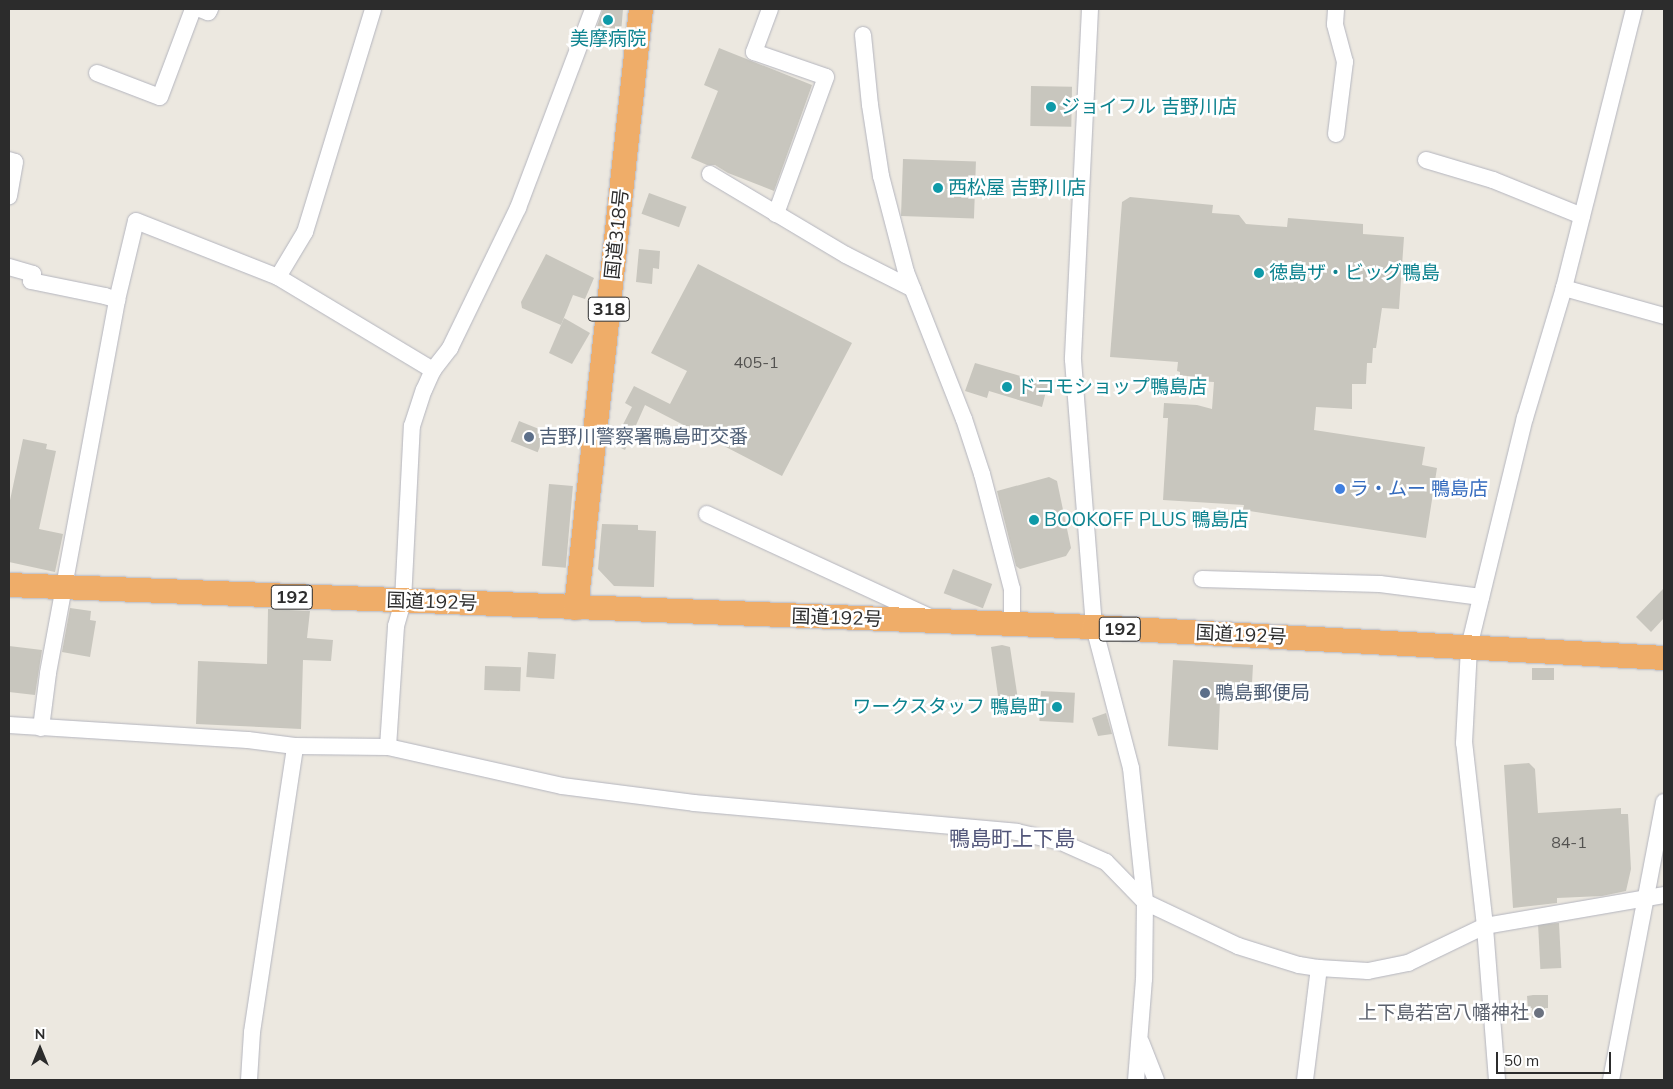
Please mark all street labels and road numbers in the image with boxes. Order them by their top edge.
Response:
street label: 国道318号 [601,187,633,281]
road number: 318 [588,294,630,324]
road number: 192 [271,582,313,612]
street label: 国道192号 [386,589,478,615]
street label: 国道192号 [791,605,883,631]
road number: 192 [1099,614,1141,644]
street label: 国道192号 [1195,621,1287,649]

